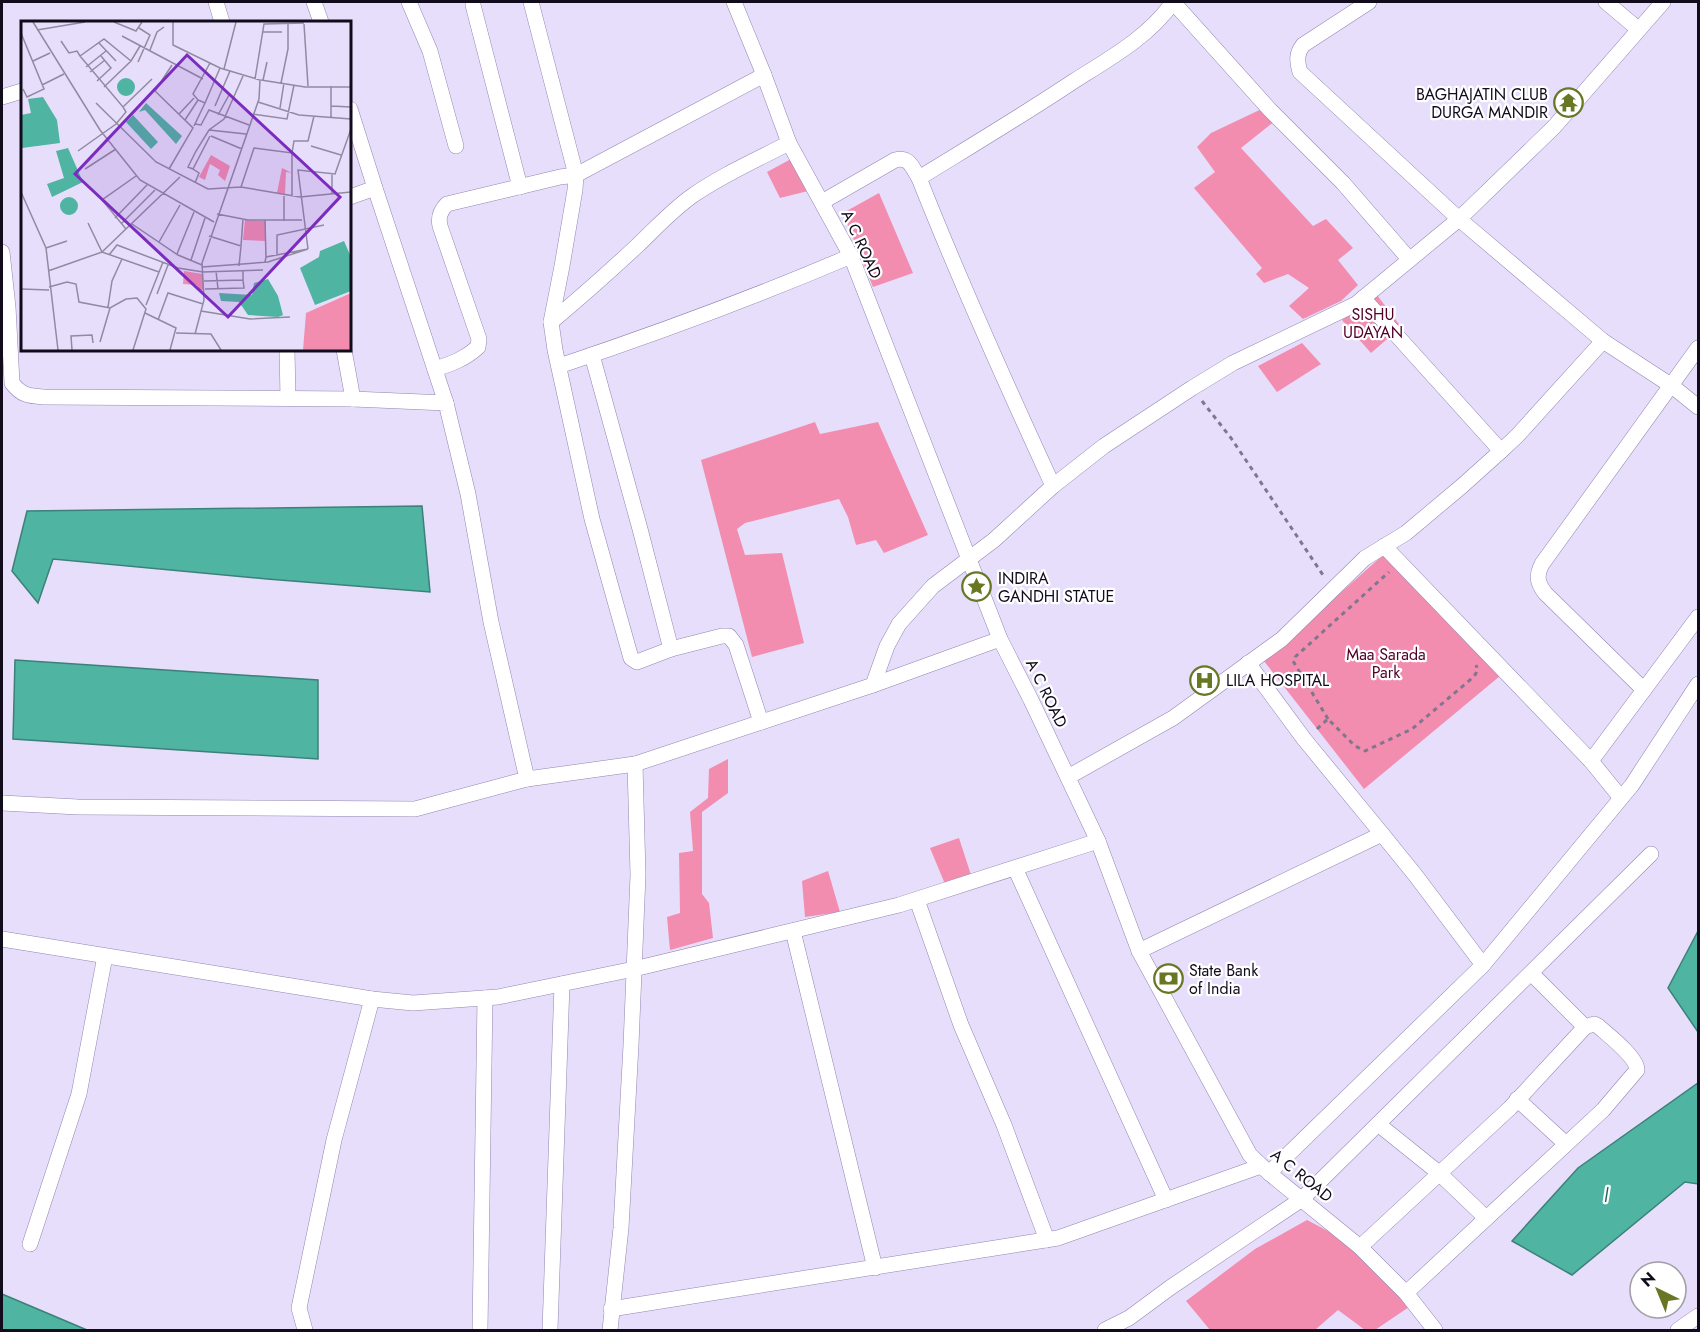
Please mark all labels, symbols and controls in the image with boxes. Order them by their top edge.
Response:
inset map [21,21,351,351]
place label: BAGHAJATIN CLUB DURGA MANDIR [1416,83,1548,124]
temple icon: BAGHAJATIN CLUB DURGA MANDIR [1553,87,1585,119]
street label: A C ROAD [836,206,888,283]
park label: SISHU UDAYAN [1343,303,1403,344]
place label: INDIRA GANDHI STATUE [998,567,1114,608]
place icon: INDIRA GANDHI STATUE [961,571,993,603]
park label: Maa Sarada Park [1346,643,1426,684]
street label: A C ROAD [1020,655,1073,731]
hospital icon: LILA HOSPITAL [1189,664,1221,696]
place label: LILA HOSPITAL [1226,669,1330,692]
place label: State Bank of India [1189,959,1259,1000]
bank icon: State Bank of India [1152,963,1184,995]
street label: A C ROAD [1266,1143,1338,1208]
water label: l [1604,1183,1609,1209]
north arrow [1628,1260,1688,1320]
text: N [1636,1267,1661,1292]

